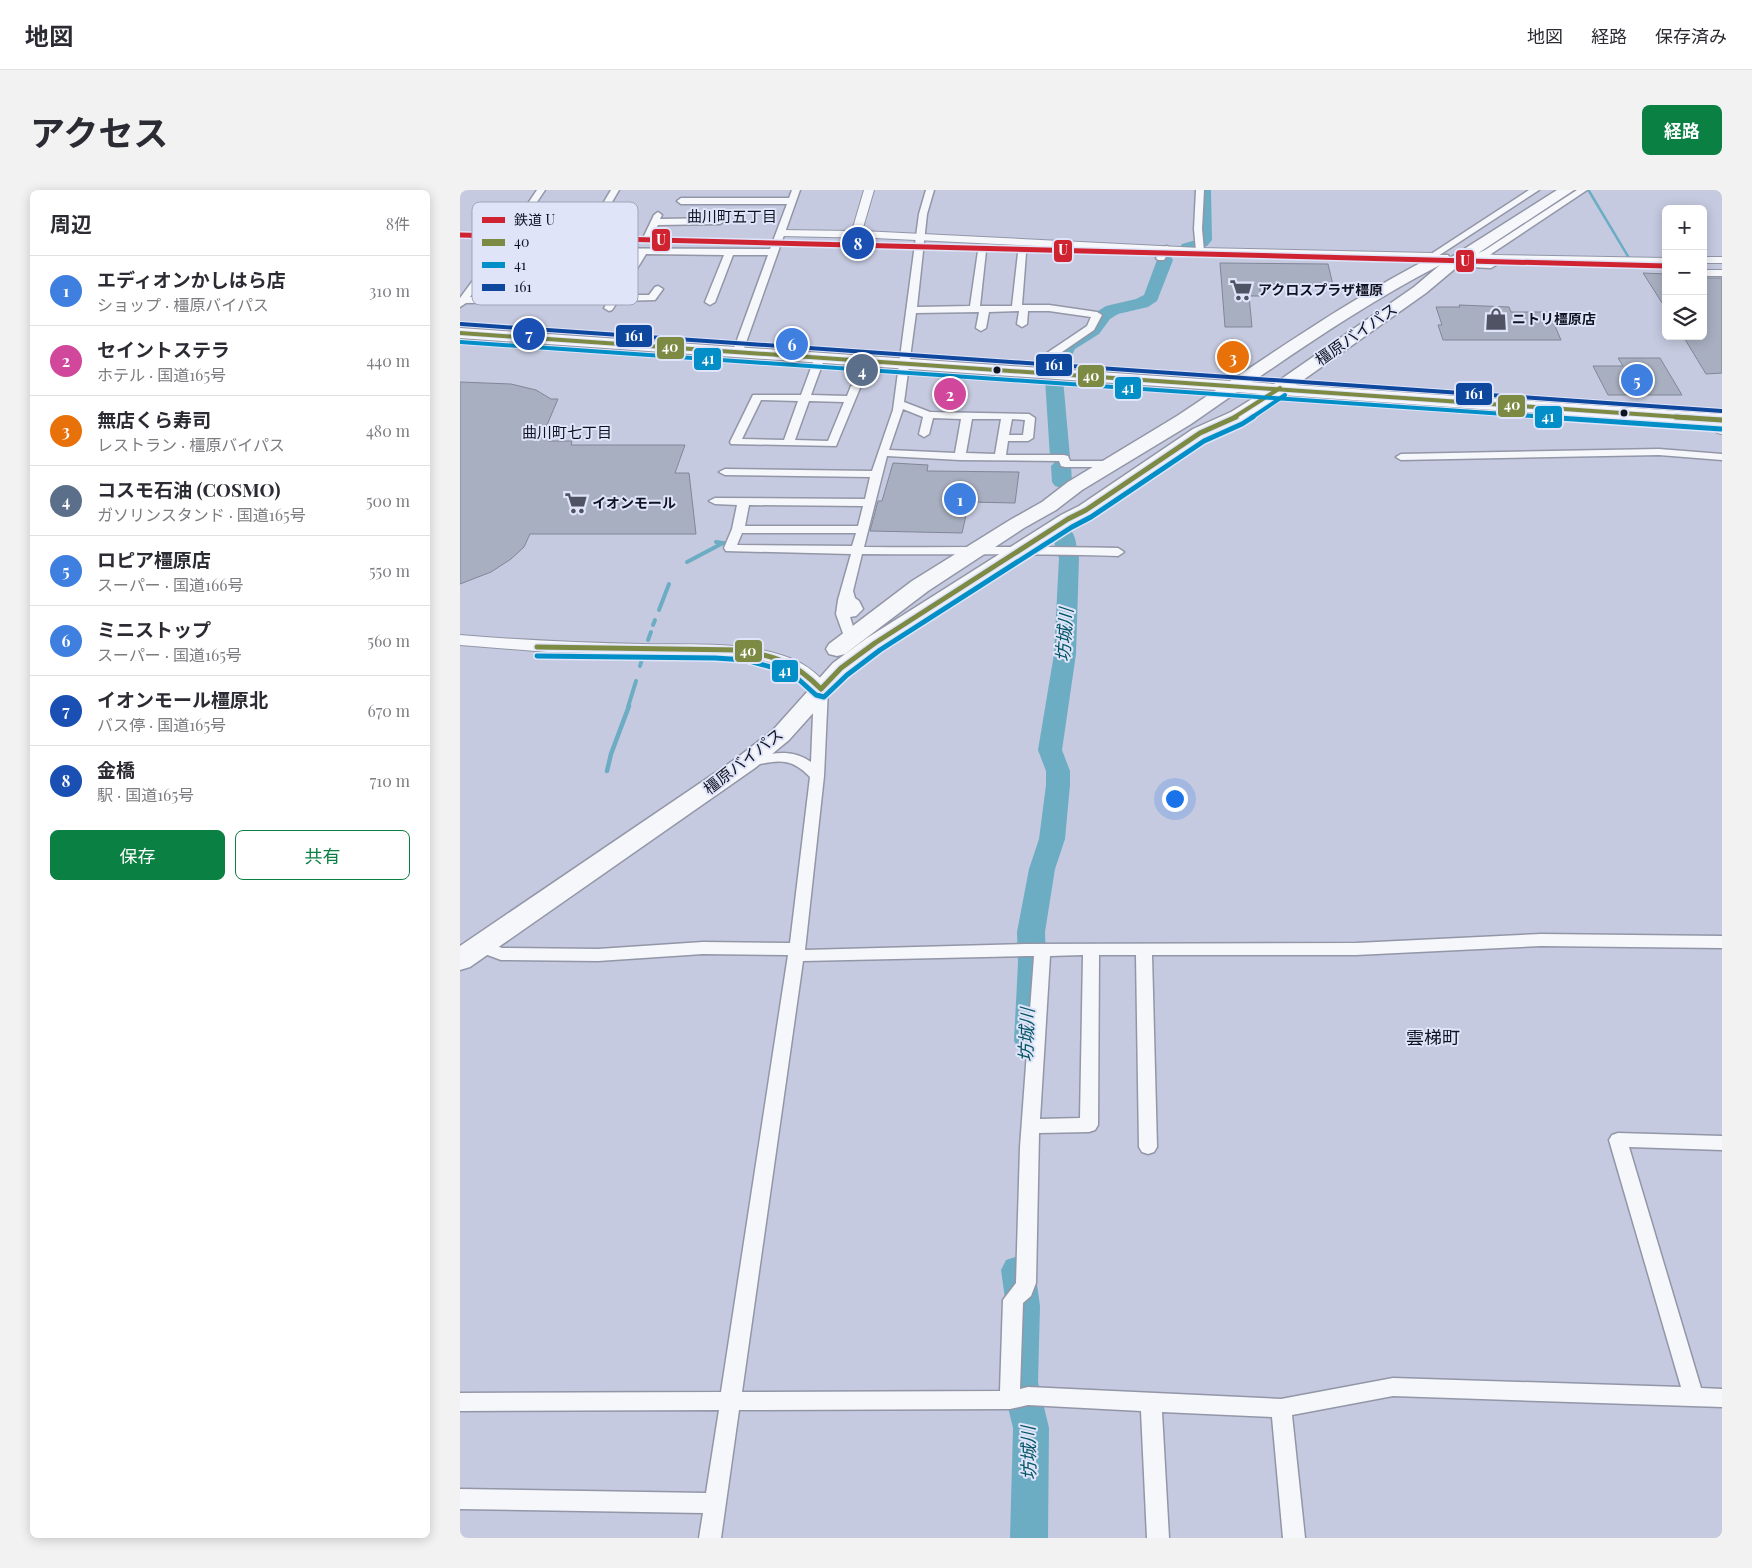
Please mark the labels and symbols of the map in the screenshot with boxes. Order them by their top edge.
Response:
legend [472,202,638,305]
district label: 曲川町五丁目 [687,206,777,226]
text: 鉄道 U [514,210,555,229]
pin: 8 [842,224,874,262]
line badge: U [651,228,671,252]
text: U [656,230,666,249]
text: 40 [514,232,529,251]
line badge: U [1053,239,1073,263]
text: U [1058,240,1068,259]
line badge: U [1455,249,1475,273]
text: U [1460,251,1470,270]
text: 41 [514,255,526,274]
text: 161 [514,277,532,296]
supermarket icon: アクロスプラザ橿原 [1228,277,1254,303]
place label: アクロスプラザ橿原 [1258,280,1383,299]
street label: 橿原バイパス [1310,298,1401,370]
shop icon: ニトリ橿原店 [1483,306,1509,332]
place label: ニトリ橿原店 [1512,309,1596,328]
pin: 7 [513,315,545,353]
line badge: 161 [615,324,653,348]
pin: 6 [776,325,808,363]
text: 161 [625,326,643,345]
line badge: 40 [656,336,685,360]
text: 40 [662,337,678,356]
pin: 3 [1217,338,1249,376]
line badge: 41 [693,347,722,371]
text: 41 [702,349,714,368]
pin: 4 [846,351,878,389]
line badge: 161 [1035,353,1073,377]
text: 161 [1045,355,1063,374]
pin: 5 [1621,361,1653,399]
line badge: 40 [1077,364,1105,388]
unlabelled marker [992,365,1002,375]
text: 40 [1083,366,1099,385]
pin: 2 [934,375,966,413]
line badge: 41 [1114,376,1142,400]
text: 41 [1122,378,1134,397]
line badge: 161 [1455,382,1493,406]
text: 161 [1465,384,1483,403]
line badge: 40 [1497,394,1526,418]
text: 40 [1504,395,1520,414]
line badge: 41 [1534,405,1563,429]
text: 41 [1542,407,1554,426]
unlabelled marker [1619,408,1629,418]
district label: 曲川町七丁目 [522,422,612,442]
pin: 1 [944,480,976,518]
supermarket icon: イオンモール [563,490,589,516]
place label: イオンモール [592,493,676,512]
water label: 坊城川 [1050,605,1078,663]
line badge: 40 [734,639,763,663]
text: 40 [740,641,756,660]
line badge: 41 [771,659,799,683]
text: 41 [779,661,791,680]
street label: 橿原バイパス [699,723,787,798]
your location [1162,786,1188,812]
water label: 坊城川 [1013,1006,1039,1062]
district label: 雲梯町 [1406,1025,1460,1049]
water label: 坊城川 [1015,1424,1040,1480]

